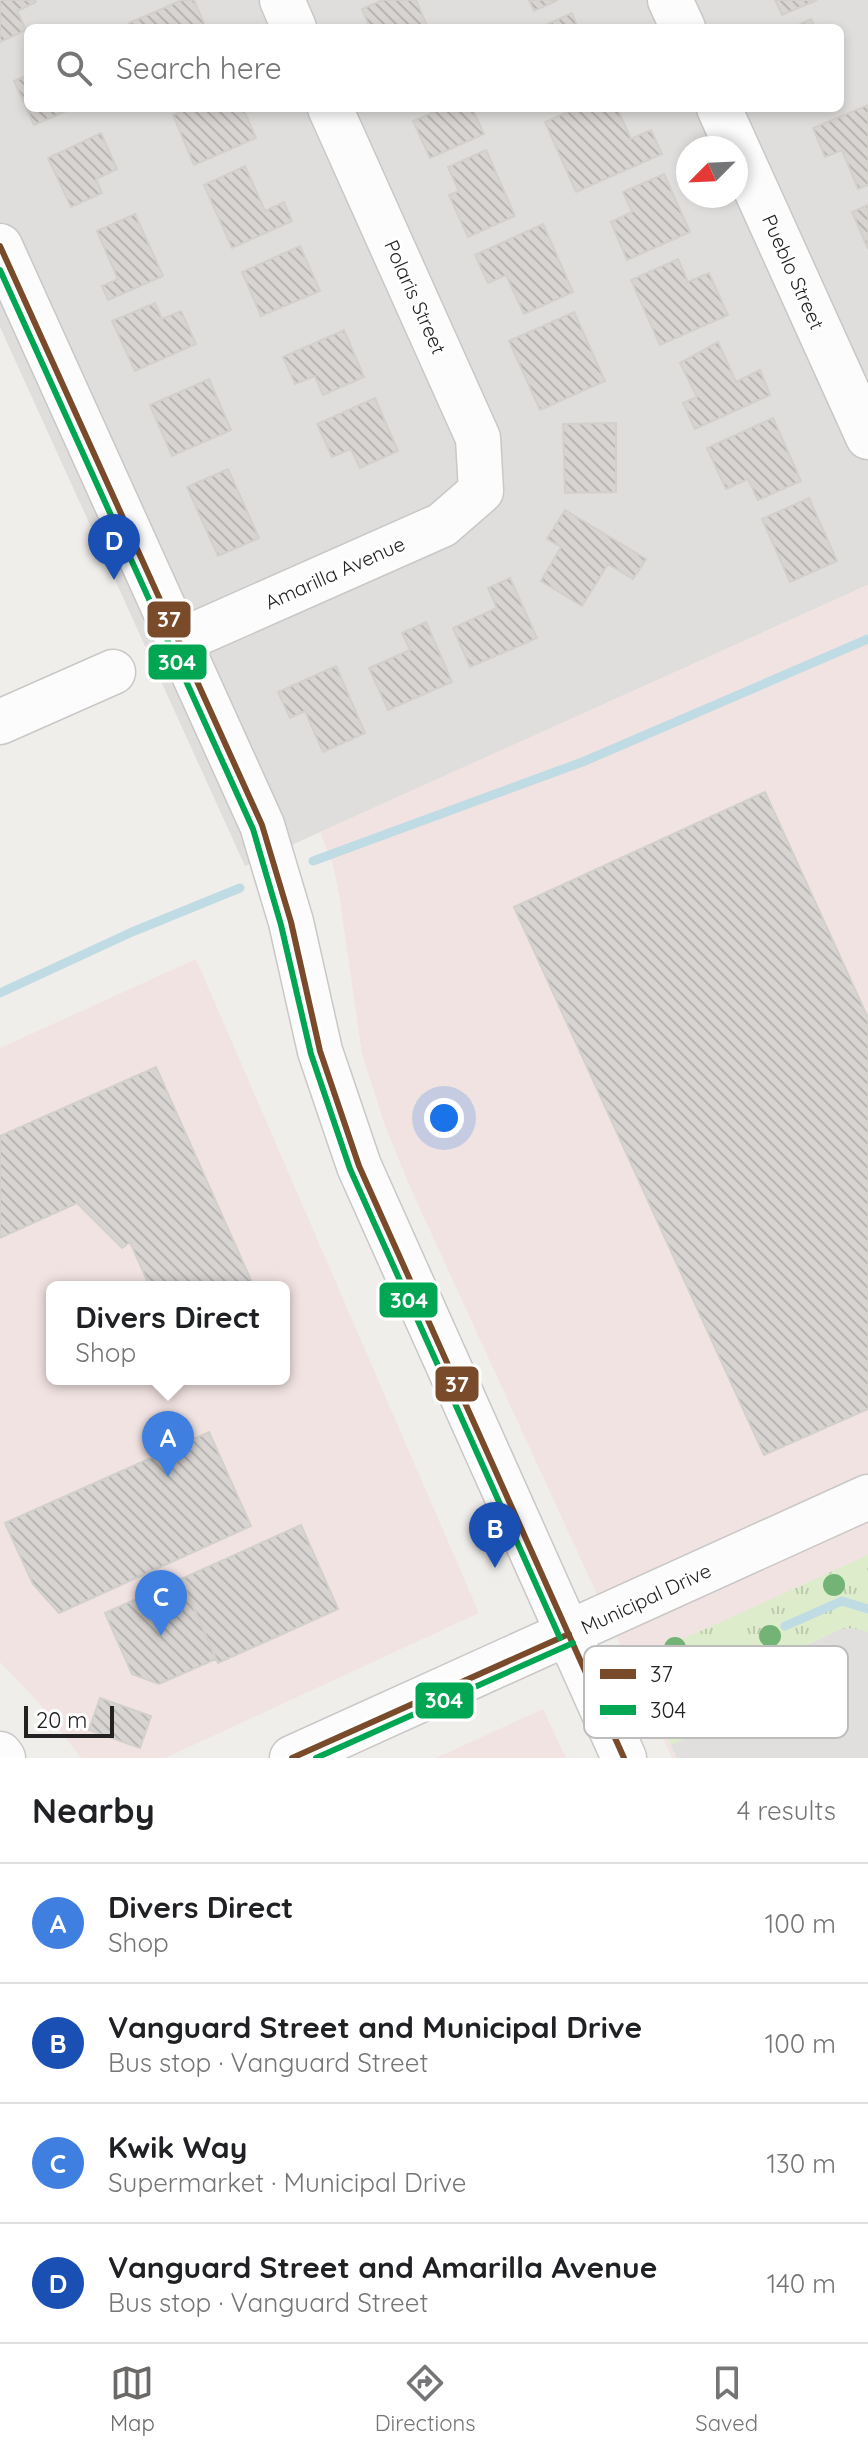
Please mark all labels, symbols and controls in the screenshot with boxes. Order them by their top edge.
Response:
search box [24,24,844,112]
icon: search [52,46,96,90]
text: Search here [116,49,282,87]
north arrow [676,136,748,208]
street label: Pueblo Street [757,210,830,333]
street label: Polaris Street [379,236,452,358]
pin: D [88,514,140,580]
street label: Amarilla Avenue [261,531,409,615]
line badge: 37 [146,600,192,639]
text: 37 [157,605,181,633]
line badge: 304 [147,643,208,681]
text: 304 [158,648,196,676]
your location [424,1098,464,1138]
popup [46,1281,290,1385]
line badge: 304 [378,1281,439,1319]
text: 304 [390,1286,428,1314]
text: Divers Direct [75,1298,261,1336]
text: Shop [75,1336,136,1369]
line badge: 37 [434,1365,480,1403]
text: 37 [445,1370,469,1398]
pin: A [142,1411,194,1477]
pin: B [469,1502,521,1568]
street label: Municipal Drive [577,1557,715,1640]
pin: C [135,1570,187,1636]
legend [584,1646,848,1738]
text: 37 [650,1660,673,1688]
line badge: 304 [414,1681,475,1720]
text: 304 [425,1686,463,1714]
text: 304 [650,1696,686,1724]
scale bar [24,1702,114,1738]
text: 20 m [36,1706,87,1734]
text: Nearby [32,1789,155,1832]
text: 4 results [737,1794,836,1827]
text: Divers Direct [108,1888,293,1926]
text: A [50,1907,66,1940]
text: 100 m [765,1907,836,1940]
text: Shop [108,1926,169,1959]
text: Vanguard Street and Municipal Drive [108,2008,642,2046]
text: B [49,2027,67,2060]
text: 100 m [765,2027,836,2060]
text: Bus stop · Vanguard Street [108,2046,428,2079]
text: Kwik Way [108,2128,247,2166]
text: C [50,2147,66,2180]
text: 130 m [766,2147,836,2180]
text: Supermarket · Municipal Drive [108,2166,467,2199]
text: Vanguard Street and Amarilla Avenue [108,2248,657,2286]
text: D [49,2267,67,2300]
text: 140 m [767,2267,836,2300]
text: Bus stop · Vanguard Street [108,2286,428,2319]
tab: Map [110,2361,155,2437]
tab: Directions [375,2361,475,2437]
tab: Saved [695,2361,758,2437]

